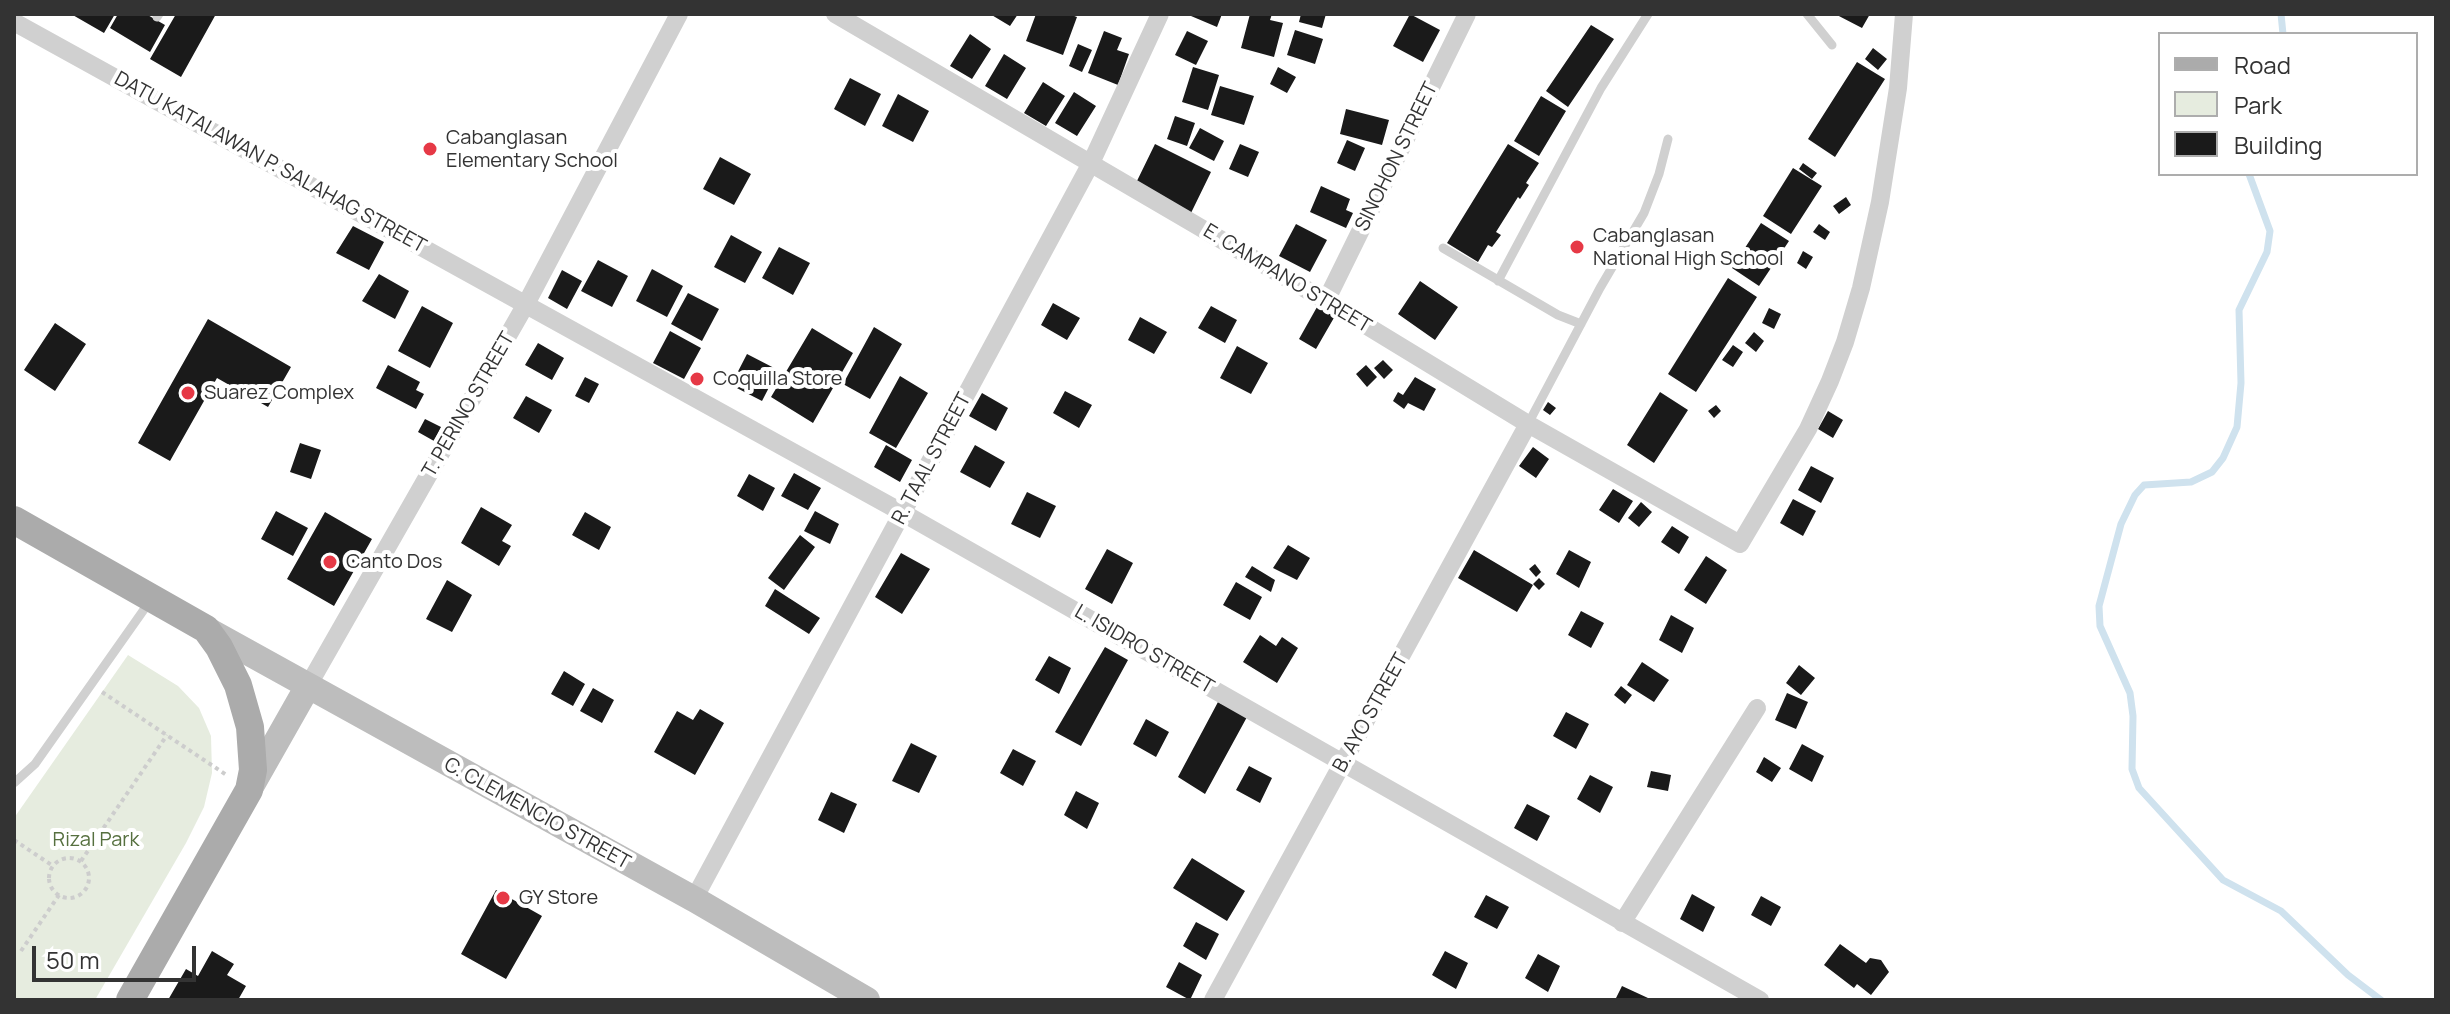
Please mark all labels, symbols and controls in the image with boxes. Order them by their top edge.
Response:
legend [2158,32,2418,176]
text: Road [2234,48,2291,81]
street label: DATU KATALAWAN P. SALAHAG STREET [110,67,430,259]
street label: SINOHON STREET [1351,79,1443,235]
text: Park [2234,88,2282,121]
place label: Cabanglasan Elementary School [446,126,618,173]
text: Building [2234,128,2322,161]
marker: Cabanglasan Elementary School [421,140,439,158]
street label: E. CAMPANO STREET [1199,219,1375,339]
place label: Cabanglasan National High School [1593,224,1784,271]
marker: Cabanglasan National High School [1568,238,1586,256]
street label: T. PERINO STREET [418,328,520,482]
place label: Coquilla Store [713,367,842,391]
marker: Coquilla Store [688,370,706,388]
place label: Suarez Complex [204,381,354,405]
marker: Suarez Complex [179,384,197,402]
street label: R. TAAL STREET [887,389,977,529]
place label: Canto Dos [346,550,442,574]
marker: Canto Dos [321,553,339,571]
street label: L. ISIDRO STREET [1070,600,1218,700]
street label: B. AYO STREET [1328,649,1414,777]
street label: C. CLEMENCIO STREET [440,753,634,875]
park label: Rizal Park [53,828,139,852]
place label: GY Store [519,886,598,910]
marker: GY Store [494,889,512,907]
scale bar [36,930,200,980]
text: 50 m [46,943,100,976]

